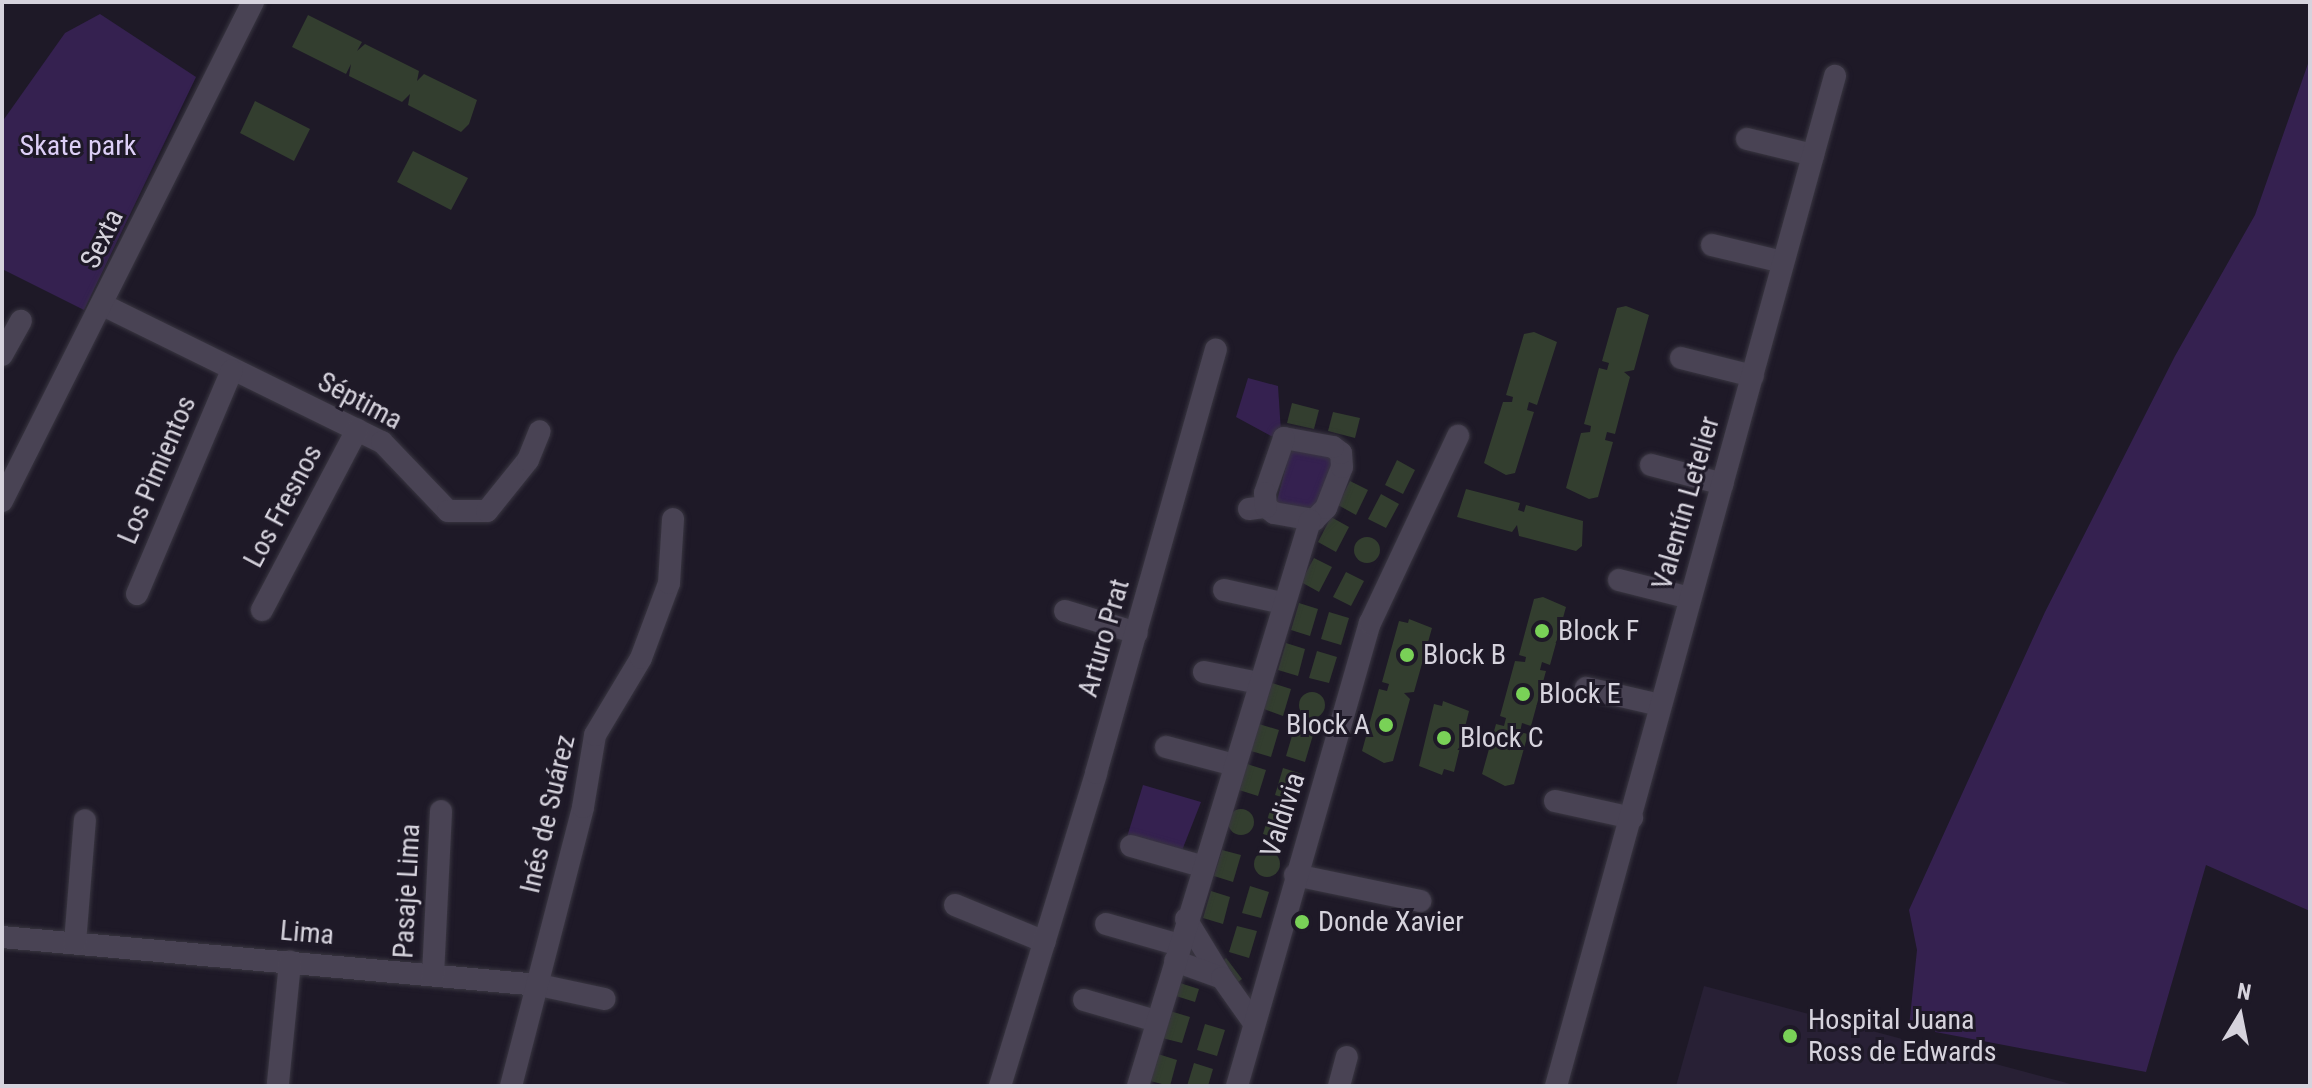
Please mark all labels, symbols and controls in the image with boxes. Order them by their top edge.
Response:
park label: Skate park [20,129,136,163]
street label: Sexta [73,204,131,274]
street label: Séptima [312,365,408,437]
street label: Los Pimientos [111,391,203,549]
street label: Valentín Letelier [1645,412,1727,594]
street label: Los Fresnos [237,439,329,573]
street label: Arturo Prat [1071,575,1137,701]
place label: Block F [1558,614,1639,648]
marker: Block F [1533,622,1551,640]
place label: Block B [1423,638,1506,672]
marker: Block B [1398,646,1416,664]
place label: Block E [1539,677,1621,711]
marker: Block E [1514,685,1532,703]
place label: Block A [1286,708,1370,742]
marker: Block A [1377,716,1395,734]
place label: Block C [1460,721,1544,755]
marker: Block C [1435,729,1453,747]
street label: Inés de Suárez [513,732,583,896]
street label: Valdivia [1254,768,1312,862]
street label: Pasaje Lima [387,823,427,959]
place label: Donde Xavier [1318,905,1464,939]
marker: Donde Xavier [1293,913,1311,931]
street label: Lima [279,914,335,952]
north arrow [2200,976,2280,1056]
text: N [2235,978,2253,1005]
place label: Hospital Juana Ross de Edwards [1808,1003,1996,1069]
marker: Hospital Juana Ross de Edwards [1779,1025,1801,1047]

